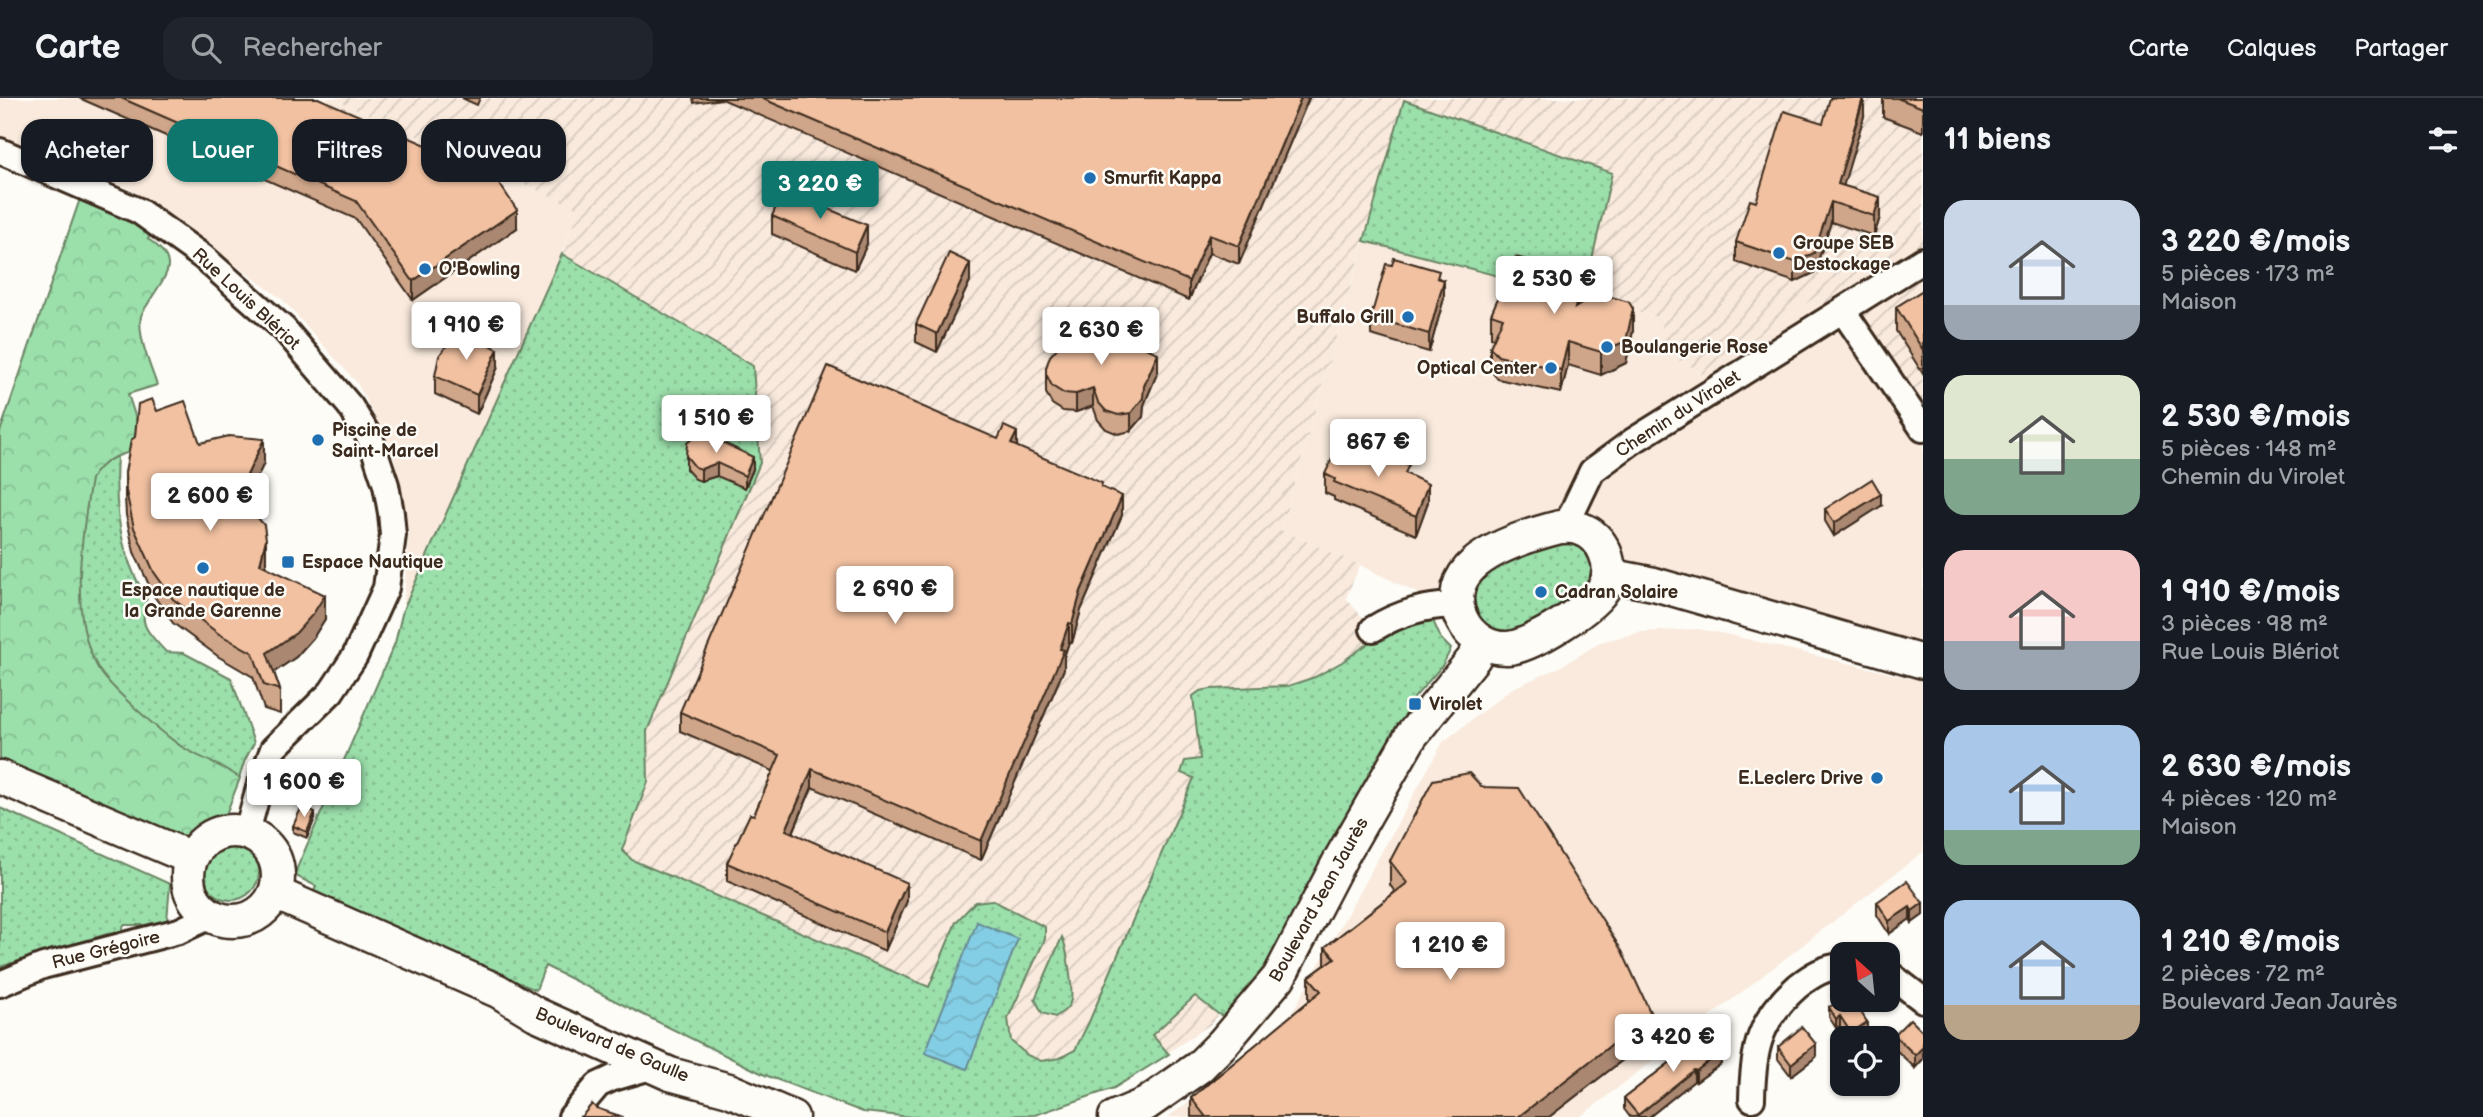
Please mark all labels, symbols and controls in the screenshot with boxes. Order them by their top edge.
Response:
search box [163,17,653,80]
text: Carte [35,28,121,68]
icon: search [187,29,225,67]
text: Rechercher [243,33,382,64]
text: Carte [2129,34,2189,63]
text: Calques [2227,34,2316,63]
text: Partager [2354,34,2448,63]
chip: Acheter [21,119,153,182]
chip: Louer [167,119,278,182]
chip: Filtres [292,119,407,182]
chip: Nouveau [421,119,566,182]
icon: filters [2424,121,2462,159]
text: 11 biens [1944,122,2051,158]
pin: 3 220 € [755,162,885,221]
place label: Smurfit Kappa [1104,168,1222,189]
text: 3 220 € [778,170,862,198]
marker: Smurfit Kappa [1082,170,1098,186]
text: 3 220 €/mois [2161,224,2350,260]
icon: home [2000,228,2084,312]
place label: Groupe SEB Destockage [1793,233,1895,275]
street label: Rue Louis Blériot [188,244,305,355]
marker: Groupe SEB Destockage [1771,245,1787,261]
pin: 2 530 € [1489,256,1619,316]
place label: O'Bowling [439,259,520,280]
text: 5 pièces · 173 m² [2161,260,2335,288]
marker: O'Bowling [417,261,433,277]
text: 2 530 € [1512,265,1596,293]
text: Maison [2161,288,2237,316]
pin: 1 910 € [401,302,531,362]
place label: Buffalo Grill [1296,307,1394,328]
pin: 2 630 € [1036,308,1166,367]
marker: Buffalo Grill [1400,309,1416,325]
text: 1 910 € [428,311,504,339]
text: 2 630 € [1058,316,1144,344]
place label: Boulangerie Rose [1621,337,1768,358]
marker: Boulangerie Rose [1599,339,1615,355]
place label: Optical Center [1417,358,1538,379]
marker: Optical Center [1543,360,1559,376]
street label: Chemin du Virolet [1612,366,1744,462]
pin: 1 510 € [651,396,781,455]
text: 2 530 €/mois [2161,399,2350,435]
icon: home [2000,403,2084,487]
text: 1 510 € [678,404,754,432]
place label: Piscine de Saint-Marcel [332,420,438,462]
pin: 867 € [1329,420,1427,479]
text: 867 € [1346,428,1410,456]
marker: Piscine de Saint-Marcel [310,432,326,448]
text: 5 pièces · 148 m² [2161,435,2337,463]
text: Chemin du Virolet [2161,463,2345,491]
pin: 2 600 € [145,474,275,533]
text: 2 600 € [167,482,253,510]
place label: Espace Nautique [302,552,443,573]
marker: Espace Nautique [280,554,296,570]
marker: Espace nautique de la Grande Garenne [195,560,211,576]
pin: 2 690 € [830,566,960,626]
text: 1 910 €/mois [2161,574,2340,610]
text: 2 690 € [852,575,938,603]
icon: home [2000,578,2084,662]
place label: Espace nautique de la Grande Garenne [121,580,285,622]
place label: Cadran Solaire [1555,582,1678,603]
marker: Cadran Solaire [1533,584,1549,600]
text: 3 pièces · 98 m² [2161,610,2328,638]
text: Rue Louis Blériot [2161,638,2339,666]
place label: Virolet [1429,694,1482,715]
marker: Virolet [1407,696,1423,712]
text: 2 630 €/mois [2161,749,2351,785]
icon: home [2000,753,2084,837]
pin: 1 600 € [239,760,369,819]
text: 1 600 € [263,768,345,796]
place label: E.Leclerc Drive [1738,768,1863,789]
marker: E.Leclerc Drive [1869,770,1885,786]
text: 4 pièces · 120 m² [2161,785,2337,813]
text: Maison [2161,813,2237,841]
street label: Boulevard Jean Jaurès [1265,814,1373,986]
pin: 1 210 € [1385,922,1515,982]
text: 1 210 €/mois [2161,924,2340,960]
street label: Rue Grégoire [50,926,162,974]
icon: home [2000,928,2084,1012]
text: 1 210 € [1412,931,1488,959]
north arrow [1830,942,1900,1012]
map controls [1830,942,1900,1096]
text: 2 pièces · 72 m² [2161,960,2325,988]
text: Boulevard Jean Jaurès [2161,988,2397,1016]
street label: Boulevard de Gaulle [532,1003,692,1087]
pin: 3 420 € [1608,1014,1738,1074]
text: 3 420 € [1631,1023,1715,1051]
button: locate [1830,1026,1900,1096]

